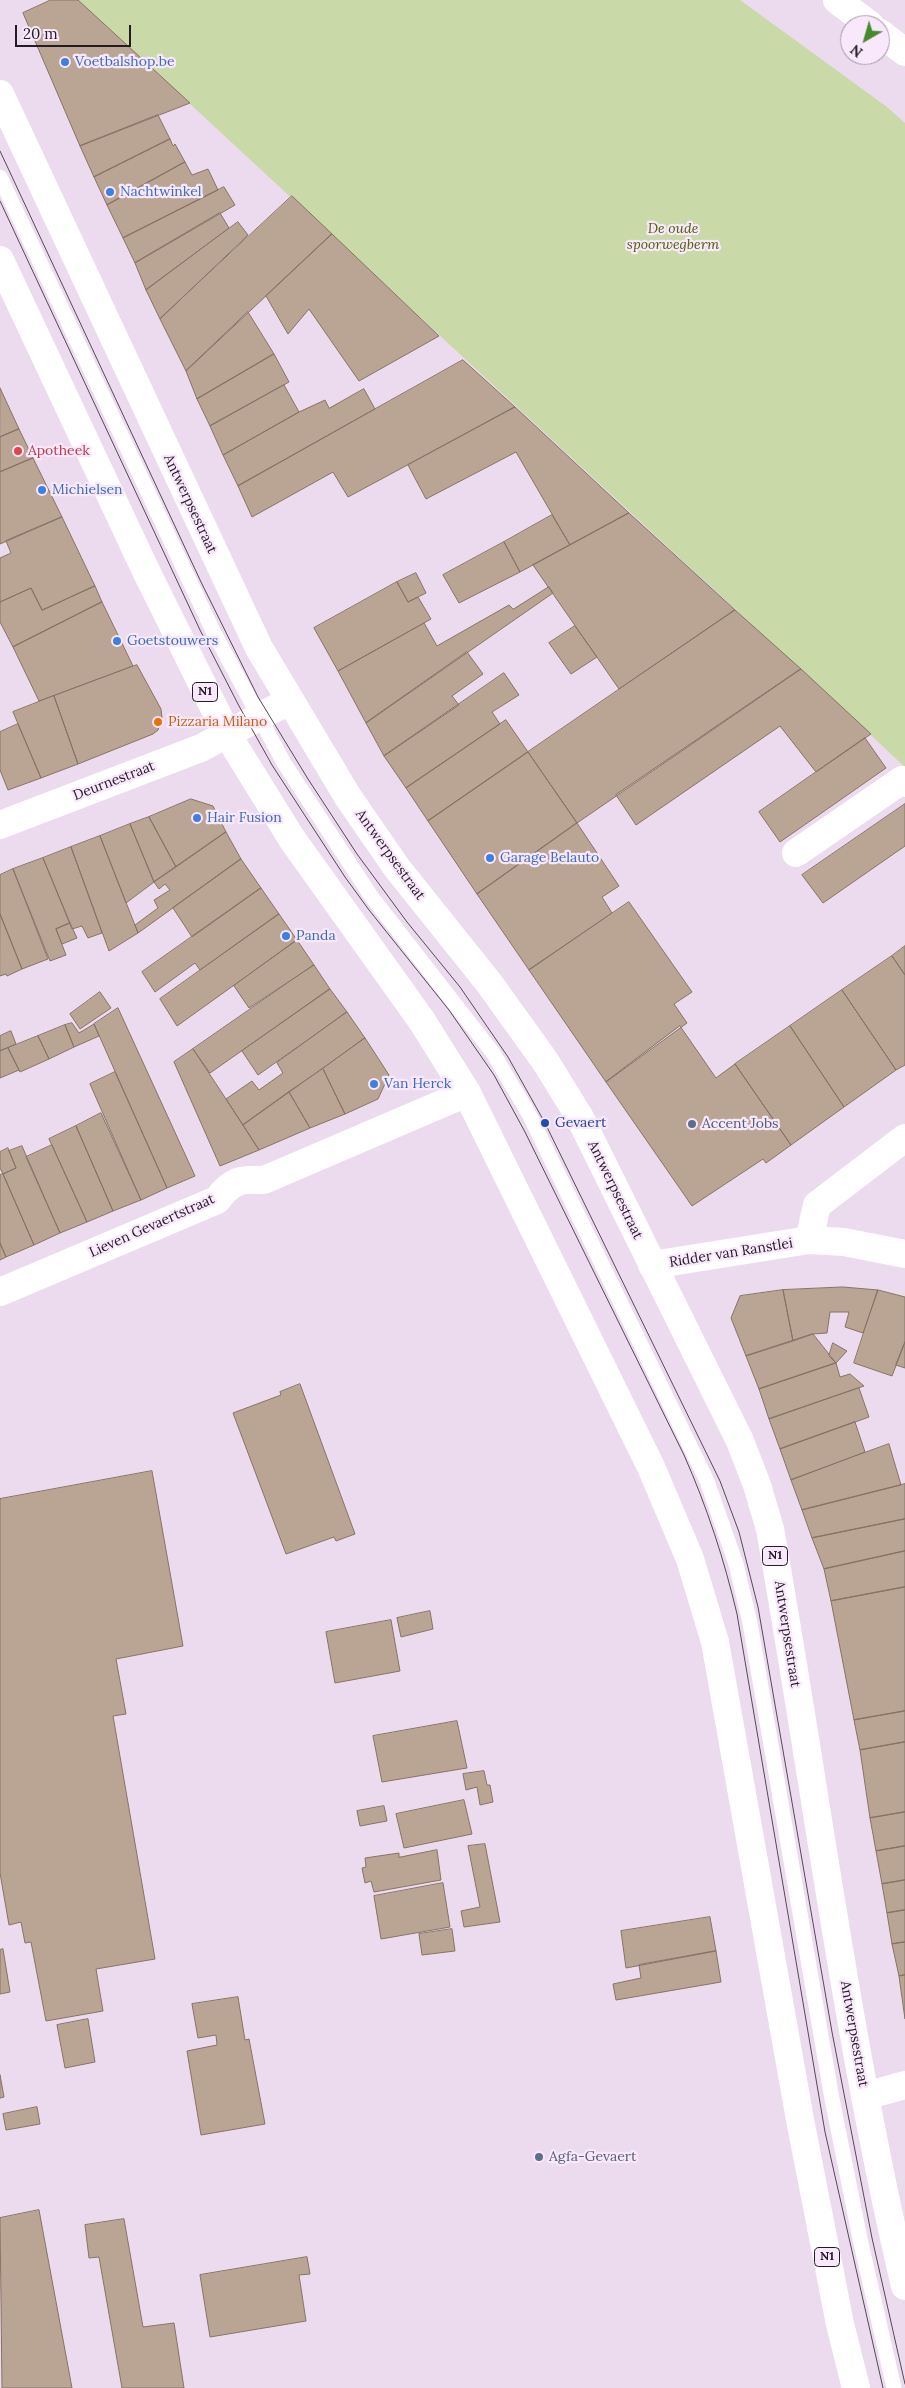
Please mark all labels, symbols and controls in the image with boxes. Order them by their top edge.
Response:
scale bar [18,15,134,47]
north arrow [840,15,890,65]
text: 20 m [23,24,58,43]
text: N [847,41,866,61]
place label: Voetbalshop.be [75,54,174,70]
marker: Voetbalshop.be [59,56,71,68]
place label: Nachtwinkel [120,184,202,200]
marker: Nachtwinkel [104,186,116,198]
park label: De oude spoorwegberm [627,221,719,253]
place label: Apotheek [28,443,90,459]
marker: Apotheek [12,445,24,457]
street label: Antwerpsestraat [160,452,220,556]
place label: Michielsen [52,482,123,498]
marker: Michielsen [36,484,48,496]
place label: Goetstouwers [127,633,218,649]
marker: Goetstouwers [111,635,123,647]
road number: N1 [192,682,218,702]
place label: Pizzaria Milano [168,714,267,730]
marker: Pizzaria Milano [152,716,164,728]
street label: Deurnestraat [71,758,157,804]
street label: Antwerpsestraat [352,807,428,903]
place label: Hair Fusion [207,810,282,826]
marker: Hair Fusion [191,812,203,824]
place label: Garage Belauto [500,850,599,866]
marker: Garage Belauto [484,852,496,864]
place label: Panda [296,928,336,944]
marker: Panda [280,930,292,942]
place label: Van Herck [384,1076,451,1092]
marker: Van Herck [368,1078,380,1090]
place label: Gevaert [555,1115,606,1131]
place label: Accent Jobs [702,1116,779,1132]
marker: Gevaert [539,1117,551,1129]
marker: Accent Jobs [686,1118,698,1130]
street label: Antwerpsestraat [584,1138,646,1242]
street label: Lieven Gevaertstraat [87,1191,217,1261]
street label: Ridder van Ranstlei [668,1235,794,1271]
road number: N1 [762,1546,788,1565]
street label: Antwerpsestraat [770,1580,804,1688]
street label: Antwerpsestraat [836,1980,872,2088]
place label: Agfa-Gevaert [549,2149,636,2165]
marker: Agfa-Gevaert [533,2151,545,2163]
road number: N1 [814,2248,840,2266]

